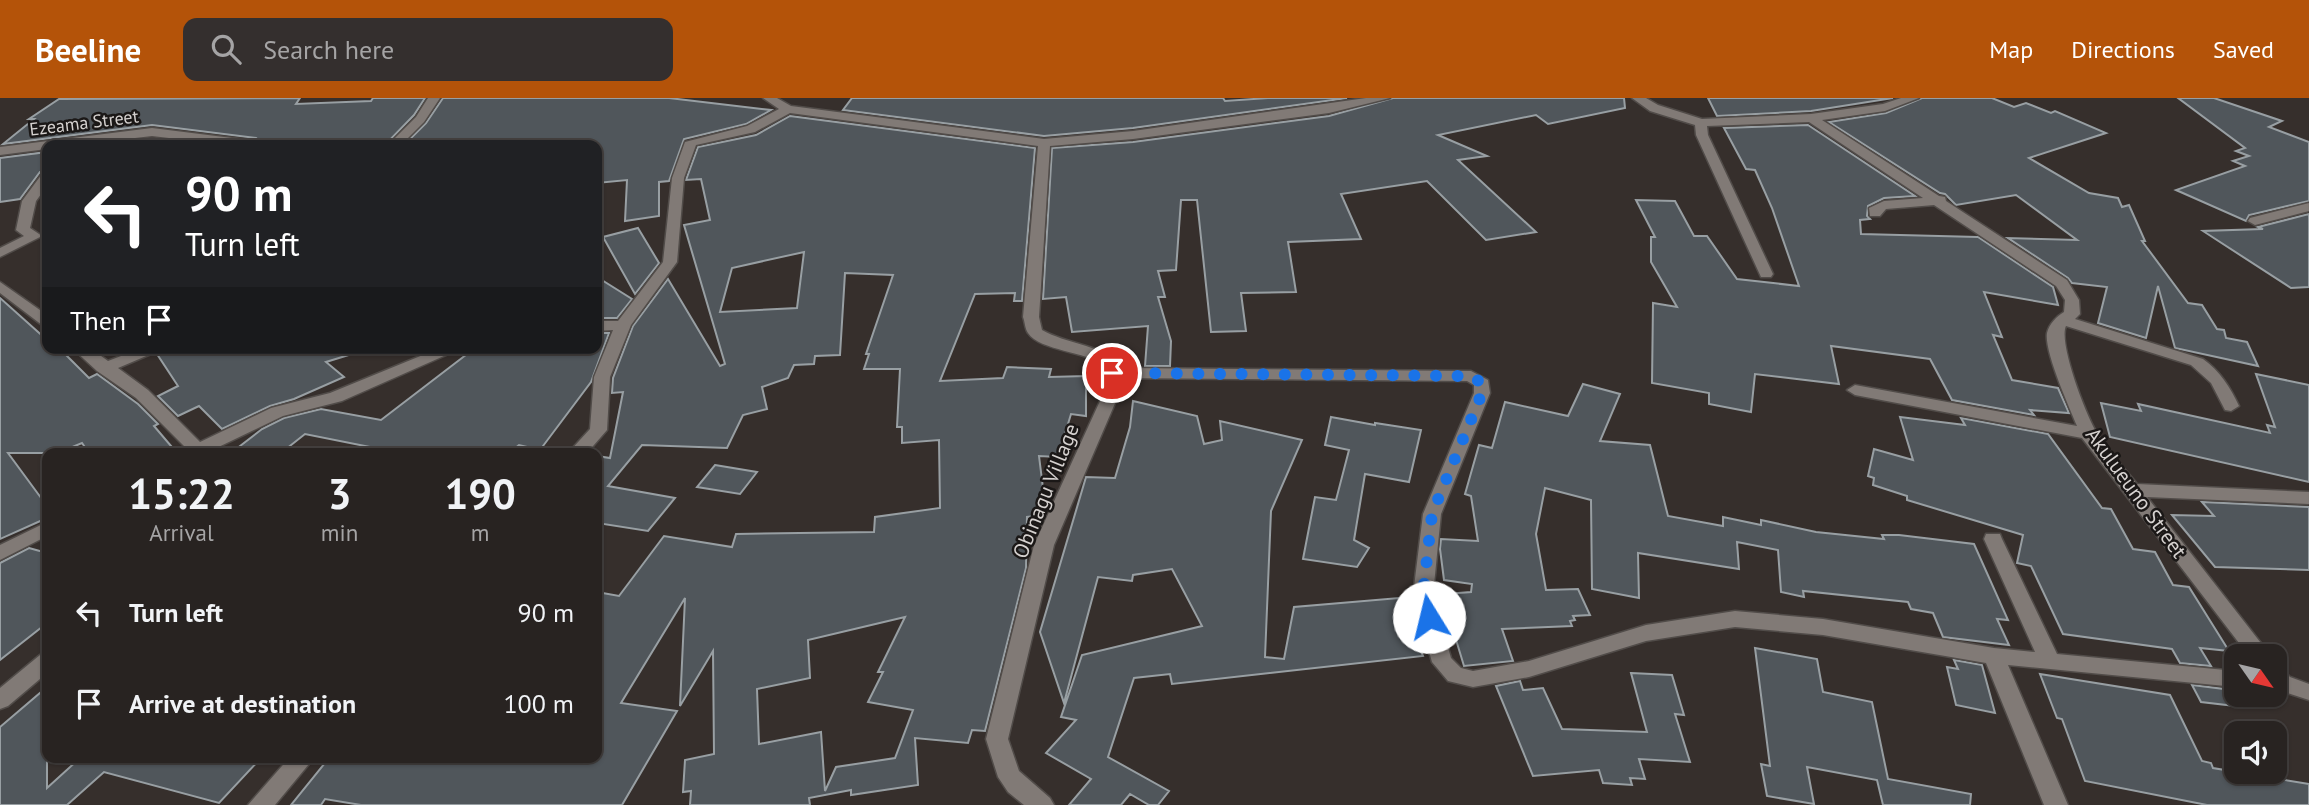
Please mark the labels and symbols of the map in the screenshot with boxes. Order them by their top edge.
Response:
street label: Ezeama Street [28,104,140,141]
pin [1082,343,1142,403]
street label: Obinagu Village [1006,419,1085,562]
street label: Akulueuno Street [2080,422,2193,563]
position arrow [1392,580,1466,654]
north arrow [2224,644,2287,707]

